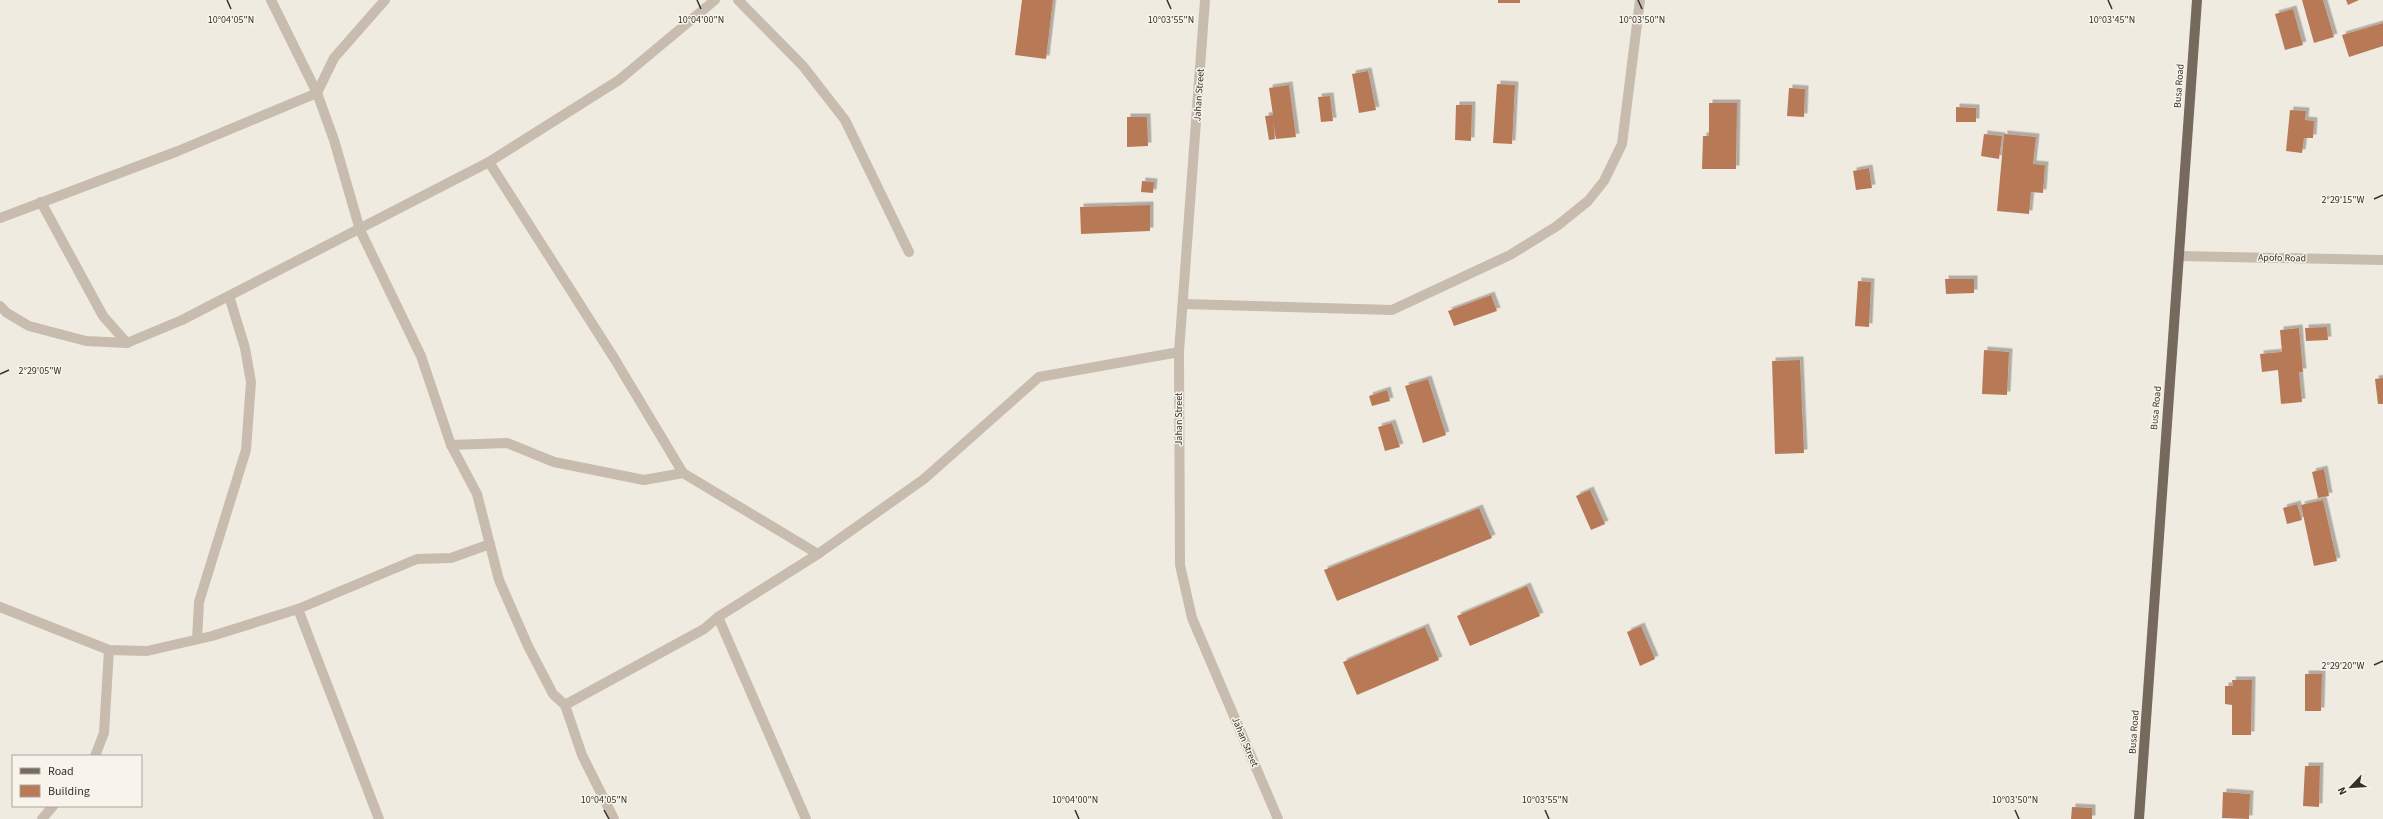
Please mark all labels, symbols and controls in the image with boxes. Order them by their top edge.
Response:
text: 10°04'05"N [208,13,254,27]
text: 10°04'00"N [678,13,724,27]
text: 10°03'55"N [1148,13,1194,27]
text: 10°03'50"N [1619,13,1665,27]
text: 10°03'45"N [2089,13,2135,27]
street label: Busa Road [2170,64,2188,108]
street label: Jahan Street [1190,68,1208,122]
text: 2°29'15"W [2322,193,2365,207]
street label: Apofo Road [2258,251,2306,265]
text: 2°29'05"W [19,364,62,378]
street label: Busa Road [2147,385,2165,431]
street label: Jahan Street [1172,392,1186,445]
text: 2°29'20"W [2322,659,2365,673]
street label: Busa Road [2125,710,2143,754]
street label: Jahan Street [1228,715,1262,770]
legend [12,755,142,807]
text: Road [48,763,74,780]
north arrow [2331,767,2371,807]
text: Building [48,783,90,800]
text: N [2334,785,2351,798]
text: 10°04'05"N [581,793,627,807]
text: 10°04'00"N [1052,793,1098,807]
text: 10°03'55"N [1522,793,1568,807]
text: 10°03'50"N [1992,793,2038,807]

